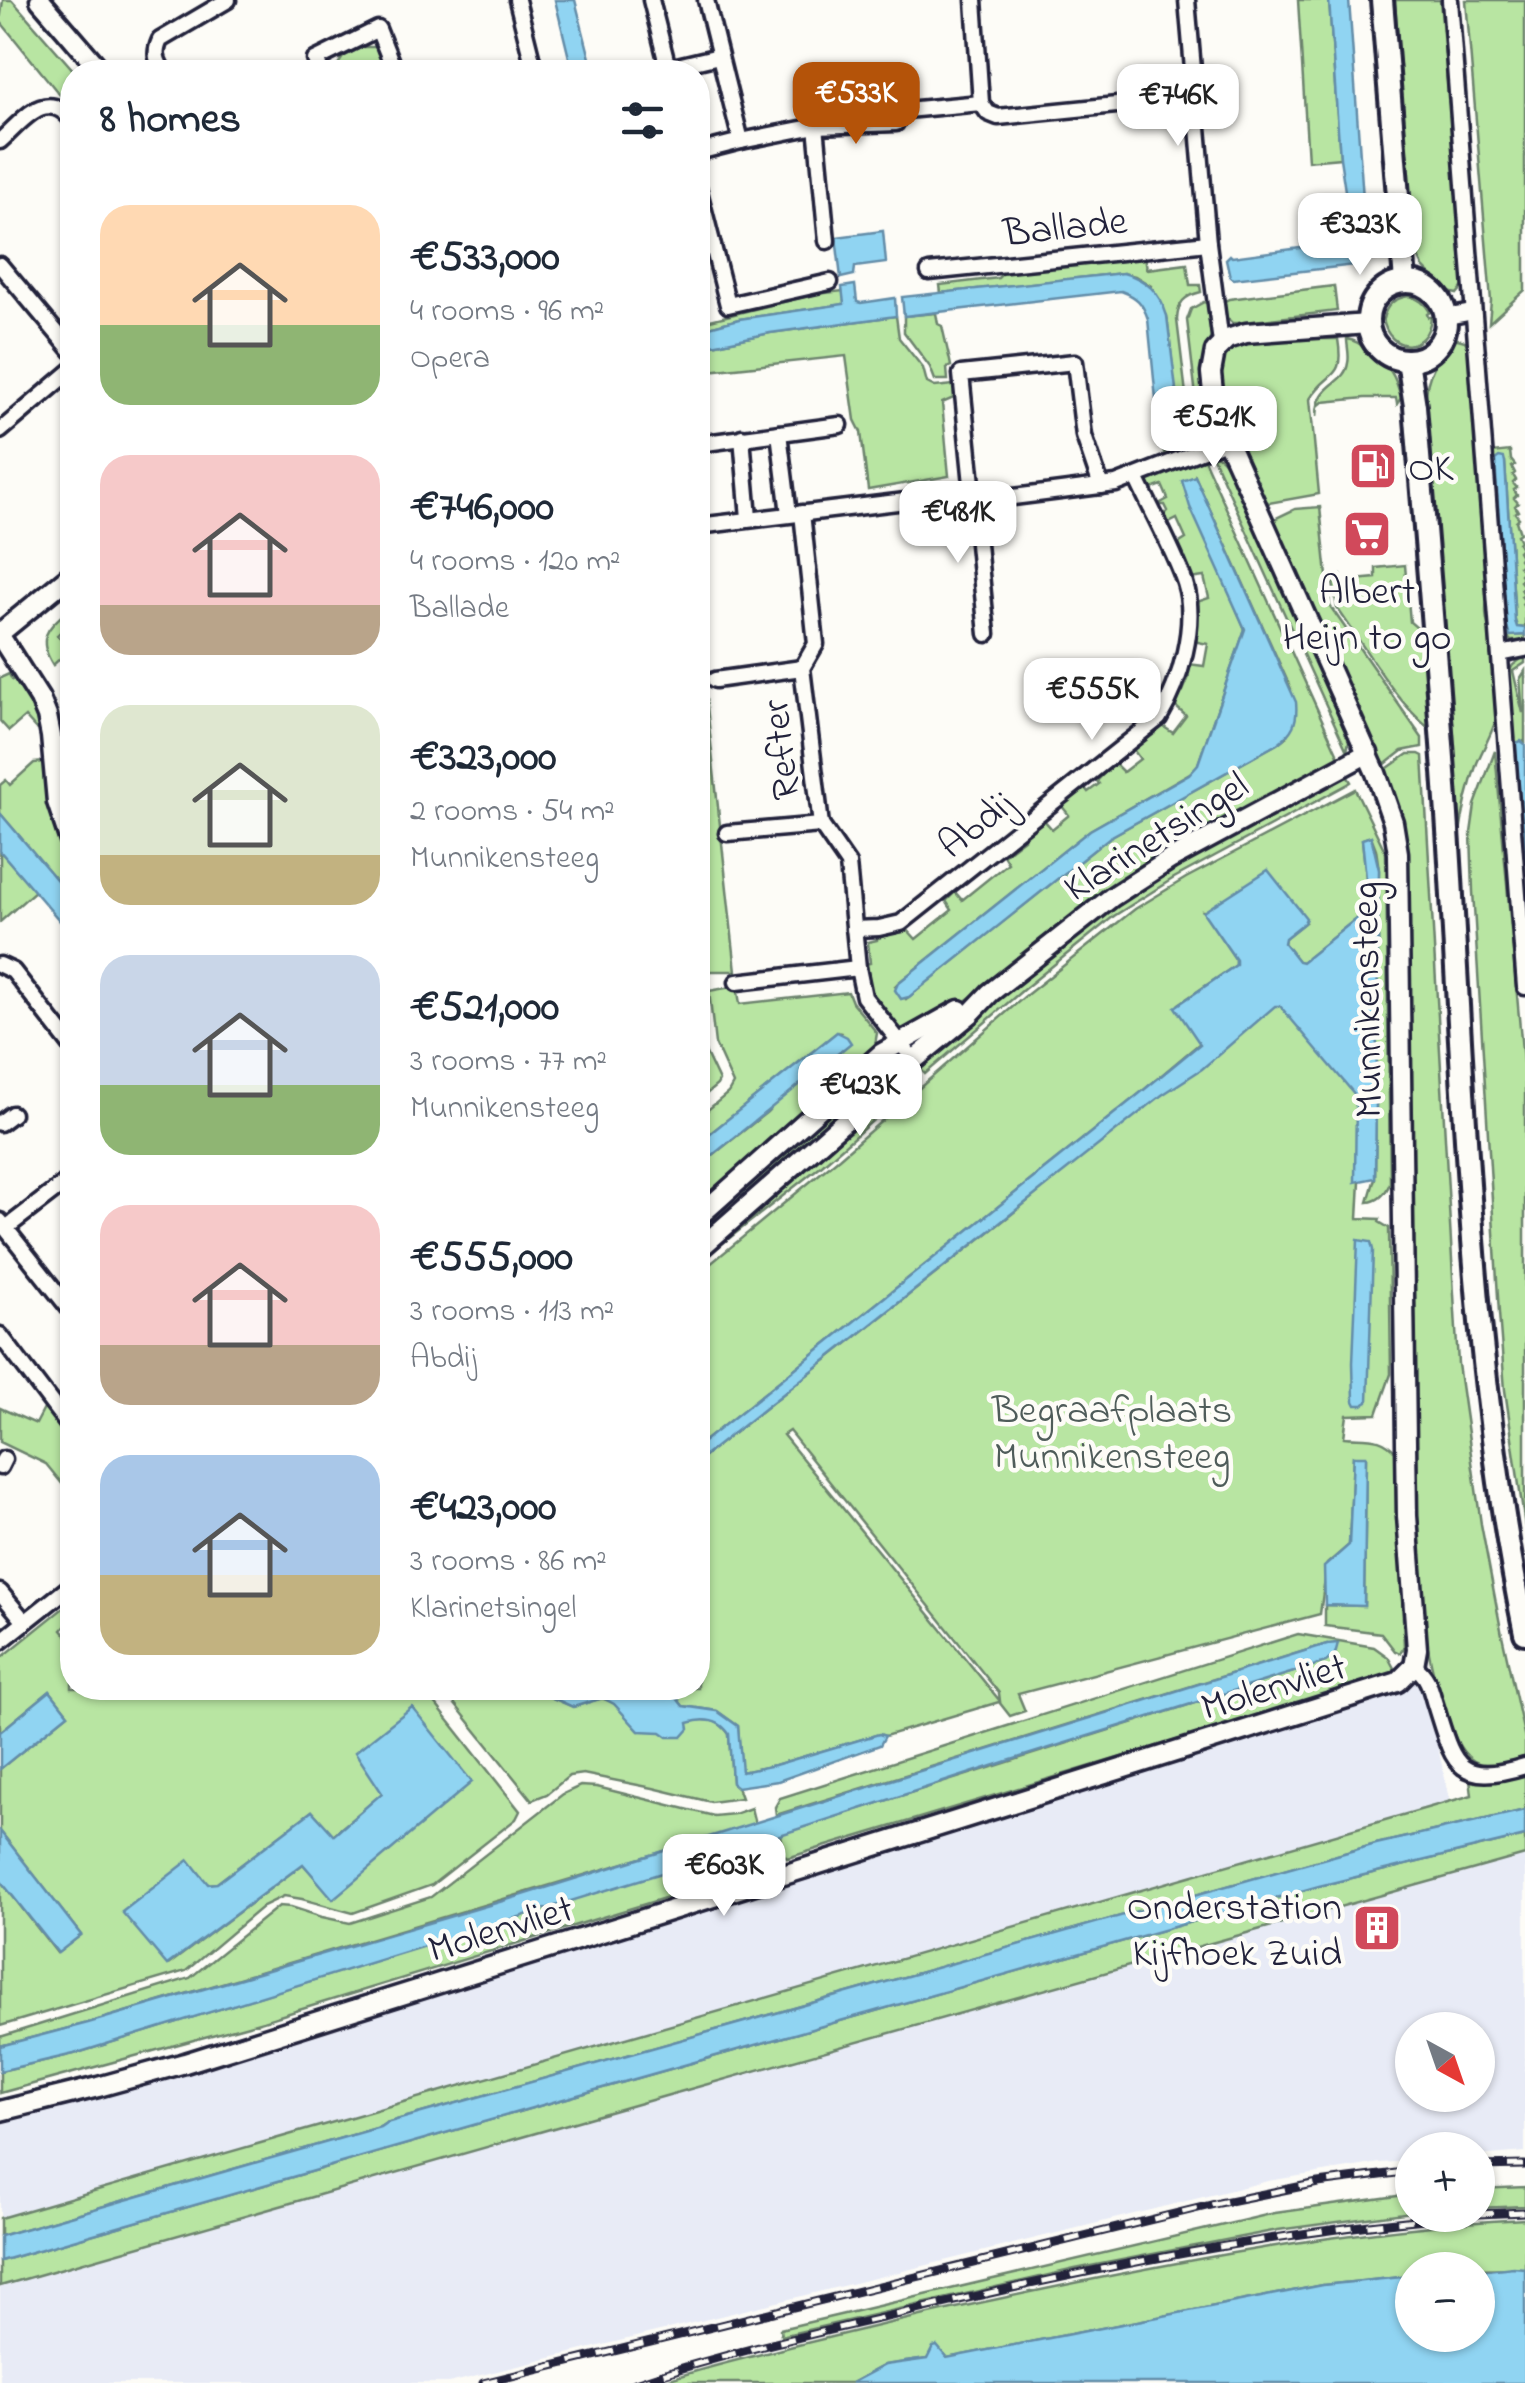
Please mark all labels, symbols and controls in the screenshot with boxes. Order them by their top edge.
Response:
pin: €533K [786,62,926,147]
pin: €746K [1108,64,1248,149]
text: €533K [815,71,897,118]
text: €746K [1139,73,1217,120]
text: 8 homes [100,90,241,151]
icon: filters [615,93,670,148]
pin: €323K [1290,193,1430,278]
street label: Ballade [1000,194,1130,265]
text: €323K [1320,202,1400,249]
text: €533,000 [410,228,560,289]
icon: home [180,245,300,365]
text: 4 rooms · 96 m² [410,289,604,336]
text: Opera [410,336,490,383]
pin: €521K [1144,386,1284,471]
text: €521K [1173,395,1255,442]
fuel station icon: OK [1347,440,1399,492]
place label: OK [1408,441,1454,500]
text: €746,000 [410,478,554,539]
pin: €481K [888,481,1028,566]
text: €481K [921,490,995,537]
icon: home [180,495,300,615]
supermarket icon: Albert Heijn to go [1341,508,1393,560]
text: 4 rooms · 120 m² [410,539,621,586]
place label: Albert Heijn to go [1282,564,1452,669]
text: Ballade [410,586,509,633]
pin: €555K [1022,658,1162,743]
text: €555K [1046,667,1138,714]
street label: Refter [748,695,819,803]
text: €323,000 [410,728,557,789]
icon: home [180,745,300,865]
street label: Klarinetsingel [1053,759,1261,919]
street label: Abdij [927,777,1030,875]
text: 2 rooms · 54 m² [410,789,615,836]
text: Munnikensteeg [410,836,599,883]
street label: Munnikensteeg [1338,881,1401,1119]
text: €521,000 [410,978,559,1039]
icon: home [180,995,300,1115]
text: 3 rooms · 77 m² [410,1039,607,1086]
pin: €423K [790,1054,930,1139]
text: €423K [820,1063,900,1110]
text: Munnikensteeg [410,1086,599,1133]
text: €555,000 [410,1228,573,1289]
icon: home [180,1245,300,1365]
text: 3 rooms · 113 m² [410,1289,614,1336]
text: Abdij [410,1336,477,1383]
park label: Begraafplaats Munnikensteeg [991,1383,1232,1488]
text: €423,000 [410,1478,556,1539]
icon: home [180,1495,300,1615]
text: 3 rooms · 86 m² [410,1539,607,1586]
text: Klarinetsingel [410,1586,577,1633]
street label: Molenvliet [1194,1639,1354,1739]
pin: €603K [654,1834,794,1919]
text: €603K [685,1843,763,1890]
place label: Onderstation Kijfhoek Zuid [1127,1880,1342,1985]
street label: Molenvliet [421,1881,581,1981]
building icon: Onderstation Kijfhoek Zuid [1351,1902,1403,1954]
north arrow [1395,2012,1495,2112]
map controls [1395,2012,1495,2352]
button: + [1395,2132,1495,2232]
button: − [1395,2252,1495,2352]

